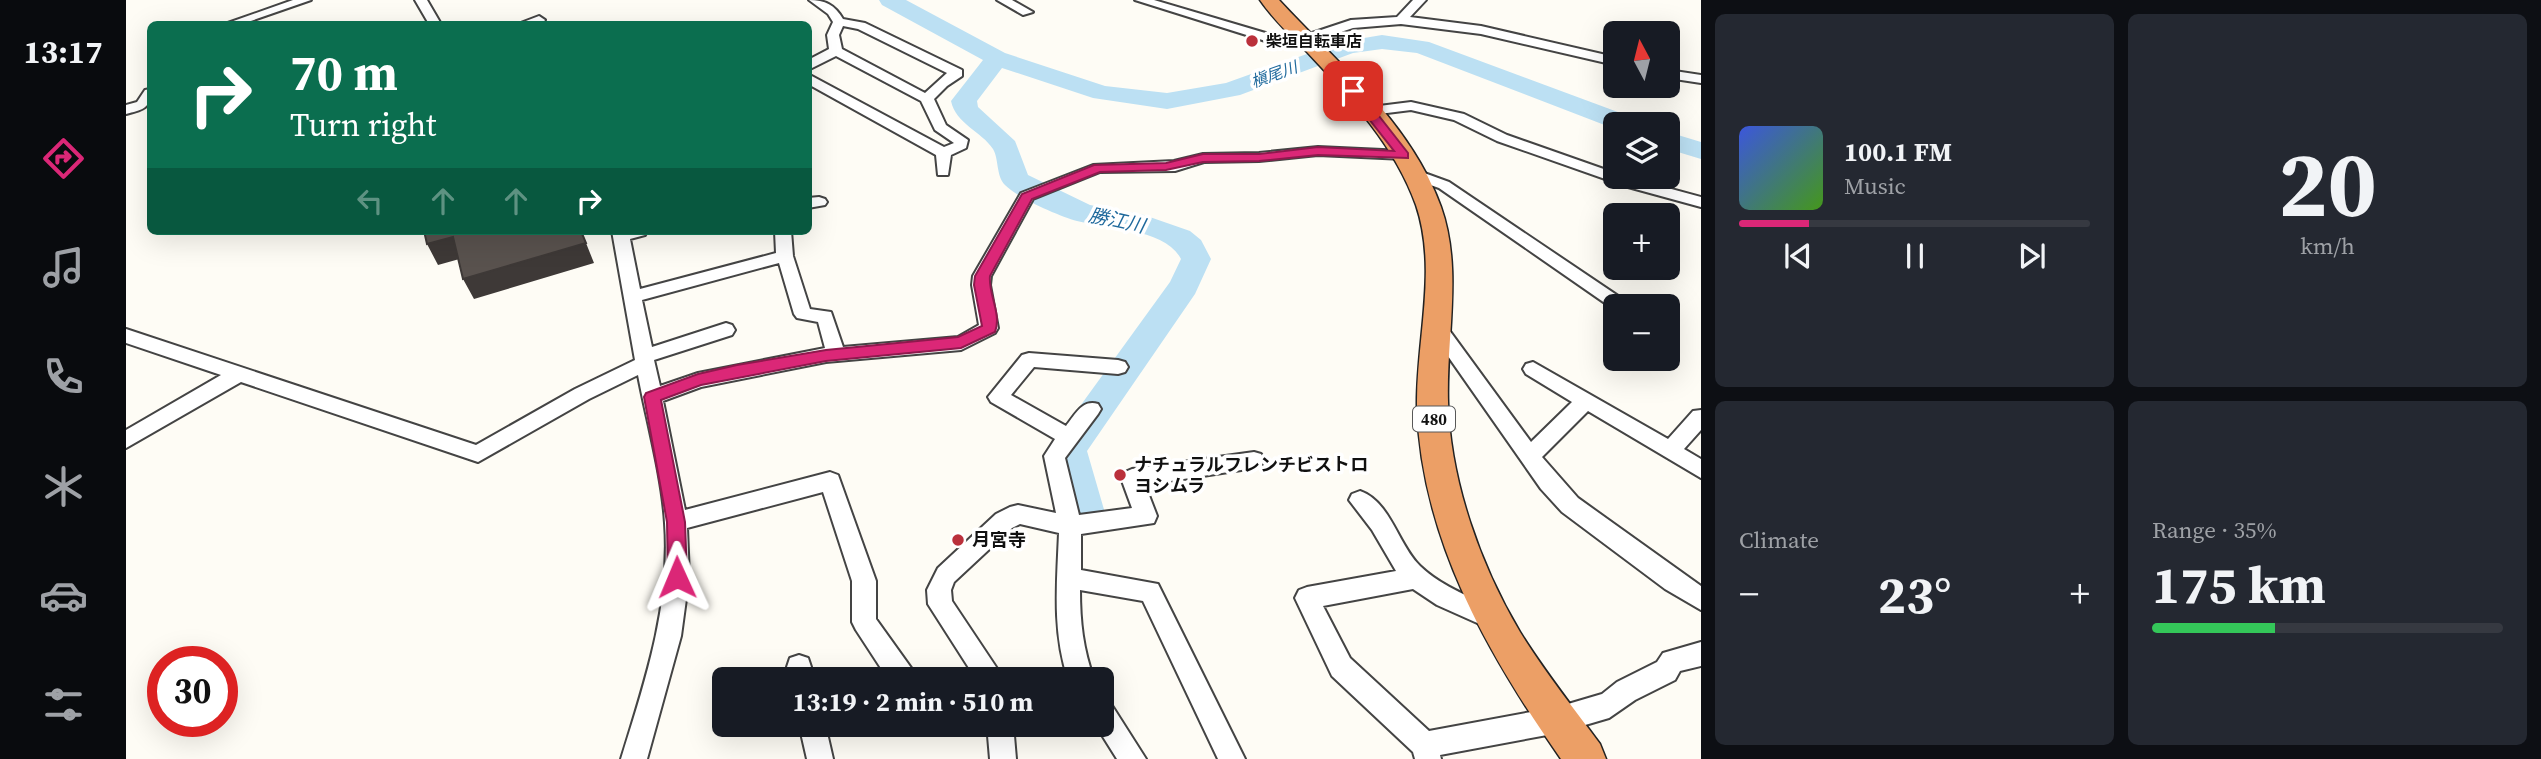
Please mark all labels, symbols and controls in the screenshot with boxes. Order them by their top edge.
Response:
north arrow [1603,21,1680,98]
map controls [1603,21,1680,371]
text: 13:17 [24,30,102,74]
place label: 柴垣自転車店 [1266,30,1362,52]
marker: 柴垣自転車店 [1244,33,1260,49]
text: 70 m [290,39,398,106]
icon: right [175,49,266,140]
water label: 槇尾川 [1248,55,1302,93]
pin [1323,61,1383,121]
icon: arrive [1334,72,1372,110]
text: Turn right [290,103,436,147]
button: layers [1603,112,1680,189]
text: 20 [2278,122,2377,246]
icon: directions [39,134,88,183]
text: 100.1 FM [1844,134,1952,170]
text: Music [1844,170,1906,202]
icon: left [351,182,389,220]
icon: ahead [424,182,462,220]
icon: ahead [497,182,535,220]
icon: right [570,182,608,220]
water label: 勝江川 [1086,201,1150,239]
button: + [1603,203,1680,280]
text: km/h [2300,230,2355,262]
icon: previous [1779,237,1817,275]
icon: pause [1896,237,1934,275]
icon: next [2013,237,2051,275]
icon: music [39,243,88,292]
button: − [1603,294,1680,371]
icon: phone [39,352,88,401]
road number: 480 [1413,406,1455,432]
place label: ナチュラルフレンチビストロ ヨシムラ [1134,452,1368,498]
icon: climate [39,462,88,511]
marker: ナチュラルフレンチビストロ ヨシムラ [1112,467,1128,483]
text: Range · 35% [2152,514,2277,546]
text: Climate [1739,524,1819,556]
place label: 月宮寺 [972,527,1026,552]
marker: 月宮寺 [950,532,966,548]
position arrow [640,540,714,614]
text: 175 km [2152,549,2326,620]
text: 23° [1878,559,1951,630]
text: − [1739,568,1759,620]
text: + [2070,568,2090,620]
icon: car [39,571,88,620]
speed limit sign: 30 [147,646,238,737]
icon: filters [39,680,88,729]
text: 13:19 · 2 min · 510 m [793,684,1033,720]

